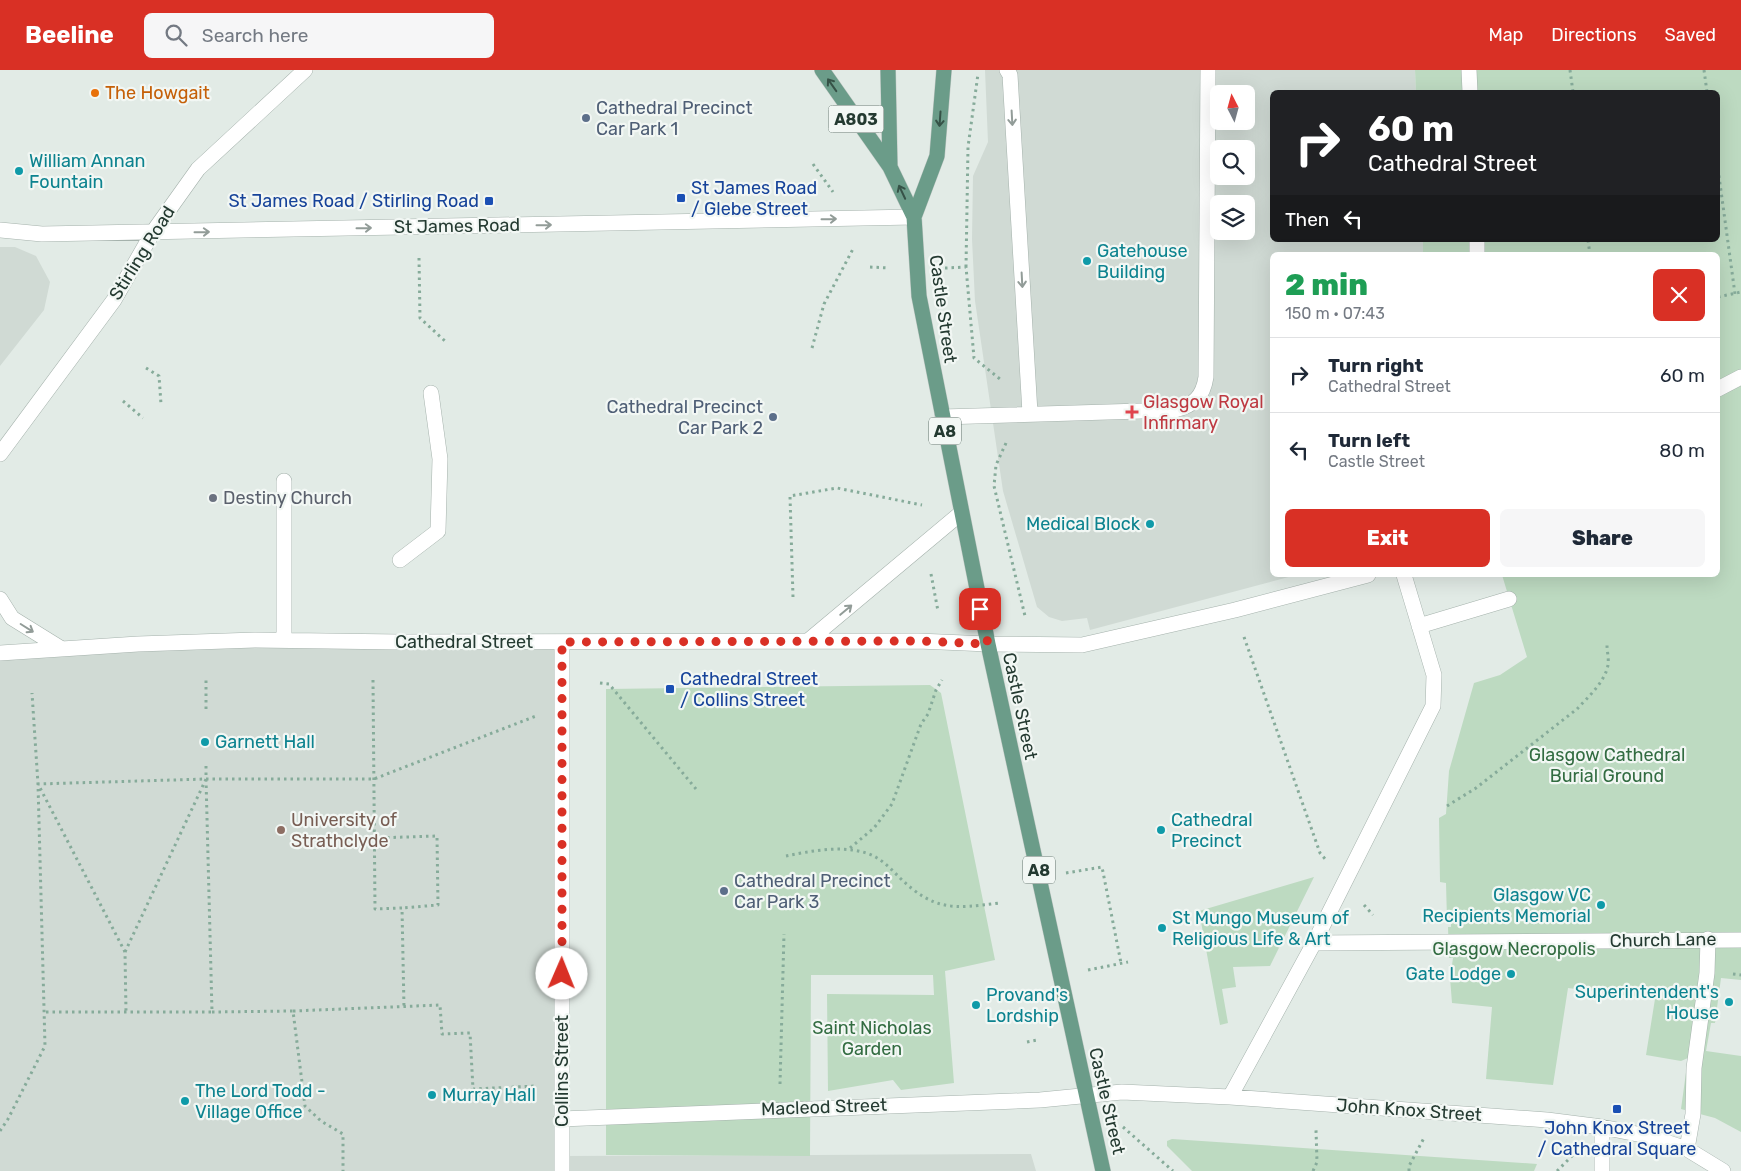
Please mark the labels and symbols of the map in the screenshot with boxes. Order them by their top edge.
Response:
one-way arrow [827,78,837,92]
place label: The Howgait [105,82,210,104]
north arrow [1210,85,1255,130]
marker: The Howgait [89,87,101,99]
place label: Cathedral Precinct Car Park 1 [596,97,753,140]
road number: A803 [828,106,884,132]
one-way arrow [935,110,944,126]
one-way arrow [1008,110,1017,126]
marker: Cathedral Precinct Car Park 1 [580,112,592,124]
place label: William Annan Fountain [29,150,145,193]
marker: William Annan Fountain [13,165,25,177]
place label: St James Road / Glebe Street [691,177,817,220]
one-way arrow [897,185,906,200]
place label: St James Road / Stirling Road [228,190,479,212]
marker: St James Road / Glebe Street [675,192,687,204]
marker: St James Road / Stirling Road [483,195,495,207]
street label: Stirling Road [104,202,180,304]
street label: St James Road [394,214,520,238]
one-way arrow [820,214,837,224]
one-way arrow [536,220,552,229]
one-way arrow [356,223,372,233]
one-way arrow [193,227,209,237]
place label: Gatehouse Building [1097,240,1188,283]
street label: Castle Street [925,253,961,365]
marker: Gatehouse Building [1081,255,1093,267]
one-way arrow [1017,272,1026,288]
place label: Glasgow Royal Infirmary [1143,391,1264,434]
place label: Cathedral Precinct Car Park 2 [606,396,763,439]
marker: Glasgow Royal Infirmary [1125,405,1139,419]
marker: Cathedral Precinct Car Park 2 [767,411,779,423]
road number: A8 [929,418,961,444]
place label: Destiny Church [223,487,352,509]
marker: Destiny Church [207,492,219,504]
place label: Medical Block [1026,513,1141,535]
marker: Medical Block [1144,518,1156,530]
pin [959,588,1001,630]
one-way arrow [839,604,852,616]
one-way arrow [20,623,34,633]
street label: Cathedral Street [395,631,533,653]
street label: Castle Street [998,650,1042,762]
place label: Cathedral Street / Collins Street [680,668,818,711]
marker: Cathedral Street / Collins Street [664,683,676,695]
place label: Garnett Hall [215,731,315,753]
marker: Garnett Hall [199,736,211,748]
park label: Glasgow Cathedral Burial Ground [1529,744,1685,787]
place label: University of Strathclyde [291,809,397,852]
place label: Cathedral Precinct [1171,809,1253,852]
marker: University of Strathclyde [275,824,287,836]
marker: Cathedral Precinct [1155,824,1167,836]
road number: A8 [1023,856,1055,884]
place label: Cathedral Precinct Car Park 3 [734,870,891,913]
place label: Glasgow VC Recipients Memorial [1422,884,1591,927]
marker: Cathedral Precinct Car Park 3 [718,885,730,897]
marker: Glasgow VC Recipients Memorial [1595,899,1607,911]
place label: St Mungo Museum of Religious Life & Art [1172,907,1349,950]
marker: St Mungo Museum of Religious Life & Art [1156,922,1168,934]
street label: Church Lane [1609,928,1717,952]
park label: Glasgow Necropolis [1432,938,1596,960]
position arrow [535,947,587,999]
place label: Gate Lodge [1406,963,1501,985]
marker: Gate Lodge [1505,968,1517,980]
place label: Superintendent's House [1575,981,1719,1024]
place label: Provand's Lordship [986,984,1068,1027]
marker: Superintendent's House [1723,996,1735,1008]
marker: Provand's Lordship [970,999,982,1011]
street label: Collins Street [551,1015,573,1127]
park label: Saint Nicholas Garden [812,1017,932,1060]
street label: Castle Street [1084,1045,1130,1157]
place label: The Lord Todd - Village Office [195,1080,326,1123]
place label: Murray Hall [442,1084,536,1106]
marker: Murray Hall [426,1089,438,1101]
street label: Macleod Street [761,1094,887,1120]
street label: John Knox Street [1335,1094,1483,1126]
marker: The Lord Todd - Village Office [179,1095,191,1107]
marker: John Knox Street / Cathedral Square [1611,1103,1623,1115]
place label: John Knox Street / Cathedral Square [1538,1117,1696,1160]

